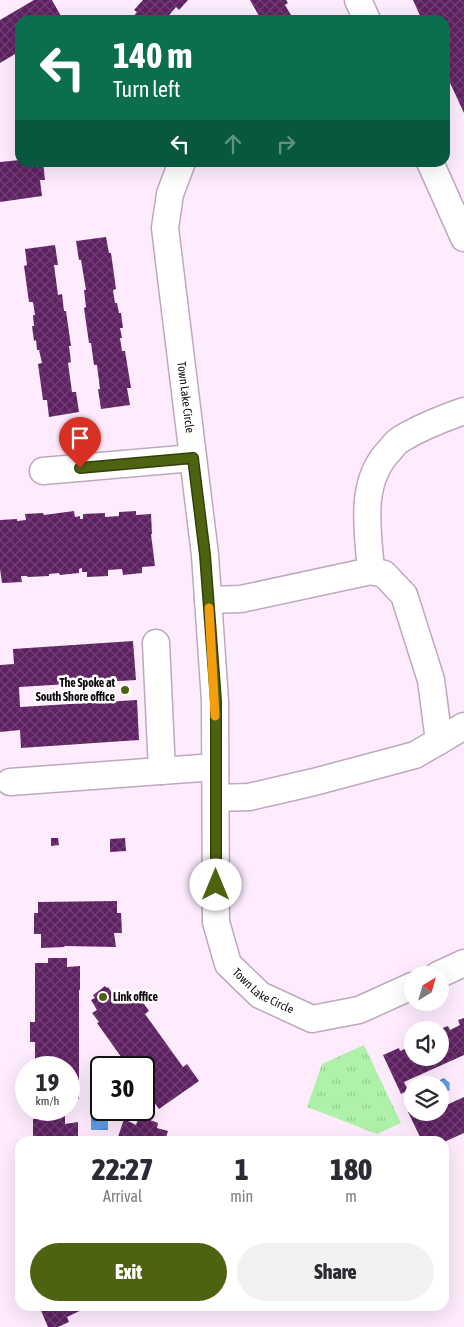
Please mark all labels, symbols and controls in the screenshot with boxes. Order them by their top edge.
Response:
icon: left [30,35,95,100]
text: 140 m [113,35,192,75]
text: Turn left [113,76,180,102]
icon: left [166,130,194,158]
icon: ahead [219,130,247,158]
icon: right [272,130,300,158]
street label: Town Lake Circle [174,361,197,434]
pin [59,417,101,468]
icon: arrive [66,424,94,452]
place label: The Spoke at South Shore office [36,676,116,704]
marker: The Spoke at South Shore office [119,684,131,696]
position arrow [189,858,241,910]
street label: Town Lake Circle [230,965,296,1017]
north arrow [404,966,449,1011]
map controls [404,966,449,1121]
place label: Link office [113,990,158,1004]
marker: Link office [97,991,109,1003]
button: sound [404,1021,449,1066]
speed limit sign: 30 [90,1056,155,1121]
text: 19 [36,1068,59,1096]
button: layers [404,1076,449,1121]
text: km/h [36,1094,59,1108]
text: 22:27 [92,1152,153,1186]
text: 1 [235,1152,249,1186]
text: 180 [330,1152,372,1186]
text: Arrival [103,1187,142,1205]
text: min [230,1187,253,1205]
text: m [345,1187,357,1205]
button: Exit [30,1243,227,1301]
button: Share [237,1243,434,1301]

